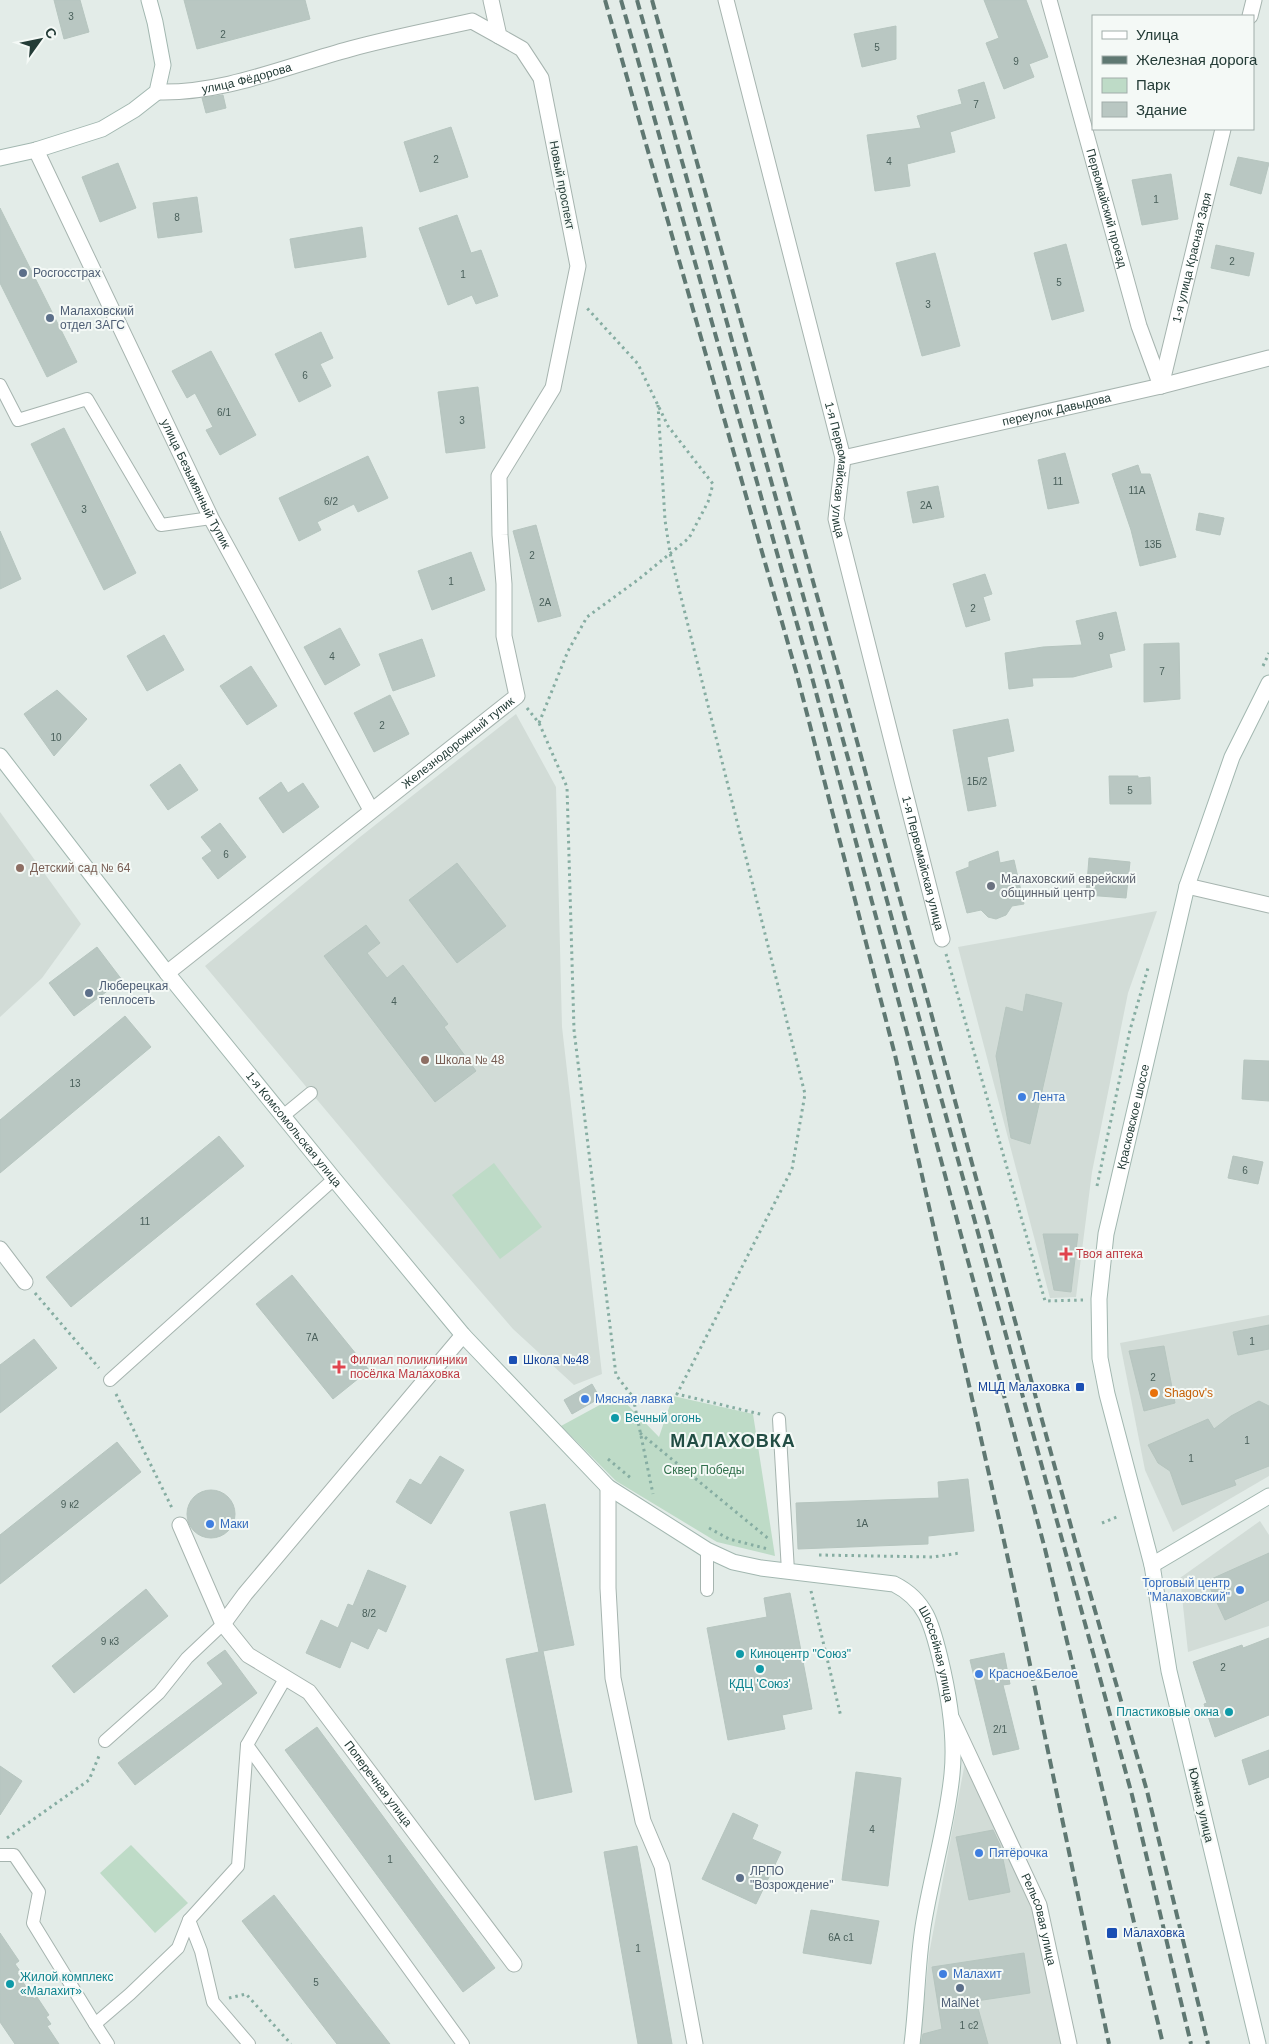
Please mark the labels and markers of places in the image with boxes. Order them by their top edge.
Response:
place label: Росгосстрах [33,266,101,280]
marker: Росгосстрах [17,267,29,279]
place label: Малаховский отдел ЗАГС [60,304,134,332]
marker: Малаховский отдел ЗАГС [44,312,56,324]
place label: Детский сад № 64 [30,861,131,875]
marker: Детский сад № 64 [14,862,26,874]
place label: Малаховский еврейский общинный центр [1001,872,1136,900]
marker: Малаховский еврейский общинный центр [985,880,997,892]
place label: Люберецкая теплосеть [99,979,168,1007]
marker: Люберецкая теплосеть [83,987,95,999]
place label: Школа № 48 [435,1053,505,1067]
marker: Школа № 48 [419,1054,431,1066]
place label: Лента [1032,1090,1066,1104]
marker: Лента [1016,1091,1028,1103]
place label: Твоя аптека [1076,1247,1143,1261]
marker: Твоя аптека [1060,1248,1072,1260]
place label: Филиал поликлиники посёлка Малаховка [350,1353,468,1381]
place label: Школа №48 [523,1353,589,1367]
marker: Школа №48 [507,1354,519,1366]
marker: Филиал поликлиники посёлка Малаховка [332,1360,346,1374]
place label: МЦД Малаховка [978,1380,1070,1394]
marker: МЦД Малаховка [1074,1381,1086,1393]
place label: Shagov's [1164,1386,1213,1400]
marker: Shagov's [1148,1387,1160,1399]
place label: Мясная лавка [595,1392,673,1406]
marker: Мясная лавка [579,1393,591,1405]
place label: Вечный огонь [625,1411,701,1425]
marker: Вечный огонь [609,1412,621,1424]
place label: Маки [220,1517,249,1531]
marker: Маки [204,1518,216,1530]
place label: Торговый центр "Малаховский" [1142,1576,1230,1604]
marker: Торговый центр "Малаховский" [1234,1584,1246,1596]
place label: Киноцентр "Союз" [750,1647,851,1661]
marker: Киноцентр "Союз" [734,1648,746,1660]
marker: КДЦ 'Союз' [754,1663,766,1675]
place label: Красное&Белое [989,1667,1078,1681]
marker: Красное&Белое [973,1668,985,1680]
place label: КДЦ 'Союз' [729,1677,791,1691]
place label: Пластиковые окна [1116,1705,1219,1719]
marker: Пластиковые окна [1223,1706,1235,1718]
place label: Пятёрочка [989,1846,1048,1860]
marker: Пятёрочка [973,1847,985,1859]
place label: ЛРПО "Возрождение" [750,1864,833,1892]
marker: ЛРПО "Возрождение" [734,1872,746,1884]
marker: Малаховка [1105,1926,1119,1940]
place label: Малаховка [1123,1926,1185,1940]
place label: Малахит [953,1967,1002,1981]
marker: Малахит [937,1968,949,1980]
place label: Жилой комплекс «Малахит» [20,1970,114,1998]
marker: Жилой комплекс «Малахит» [4,1978,16,1990]
marker: MalNet [954,1982,966,1994]
place label: MalNet [941,1996,980,2010]

